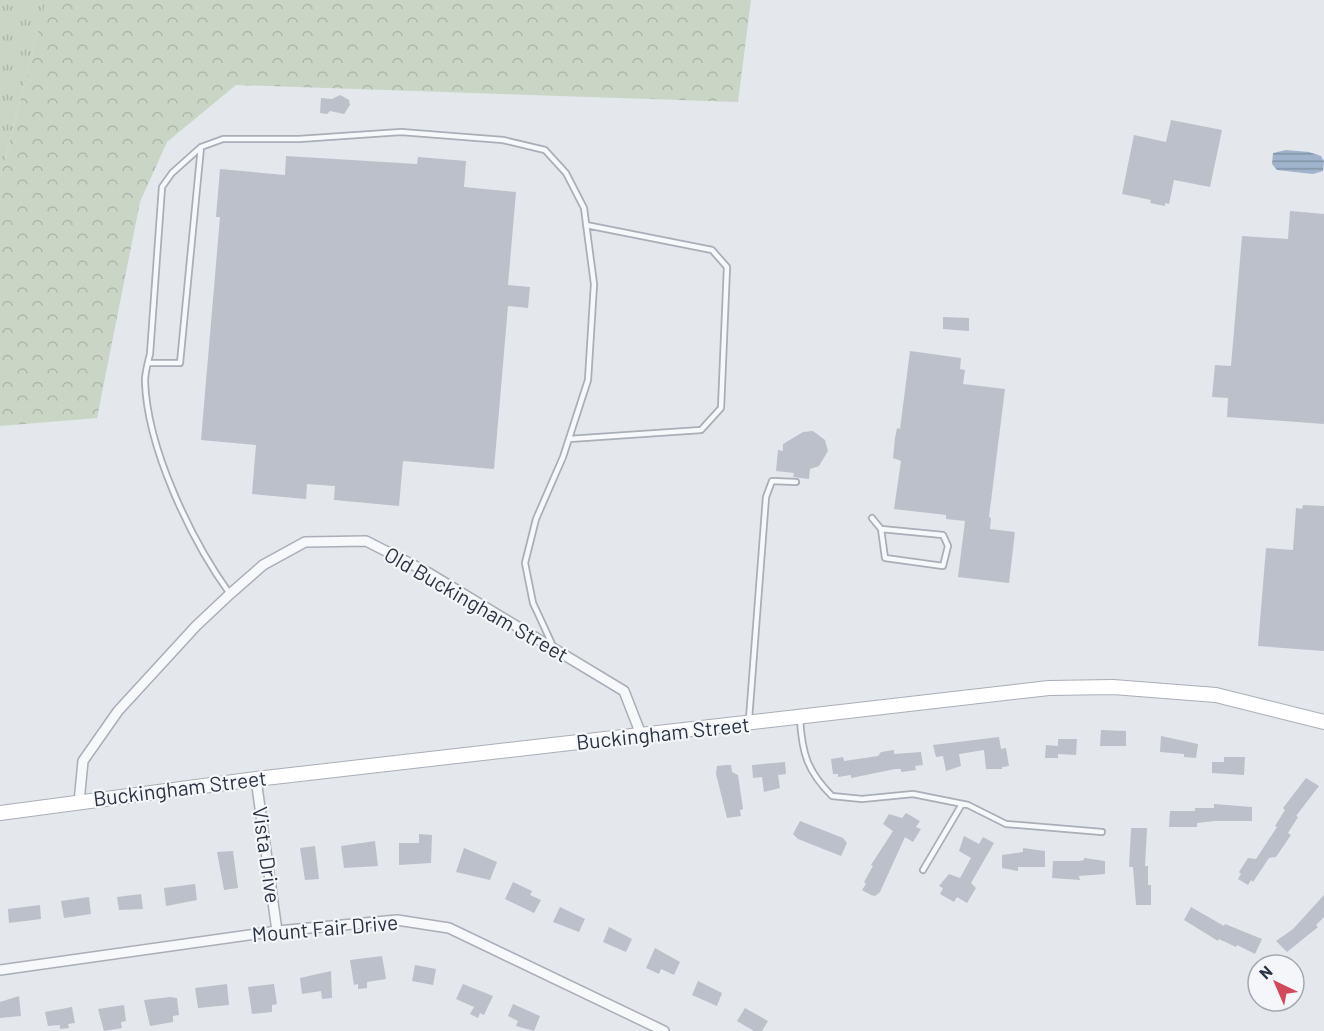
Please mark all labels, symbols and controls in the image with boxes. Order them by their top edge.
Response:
street label: Old Buckingham Street [380,541,573,667]
street label: Buckingham Street [575,711,751,754]
street label: Buckingham Street [92,764,268,811]
street label: Vista Drive [248,805,287,905]
street label: Mount Fair Drive [251,909,399,946]
north arrow [1246,953,1306,1013]
text: N [1255,961,1276,982]

